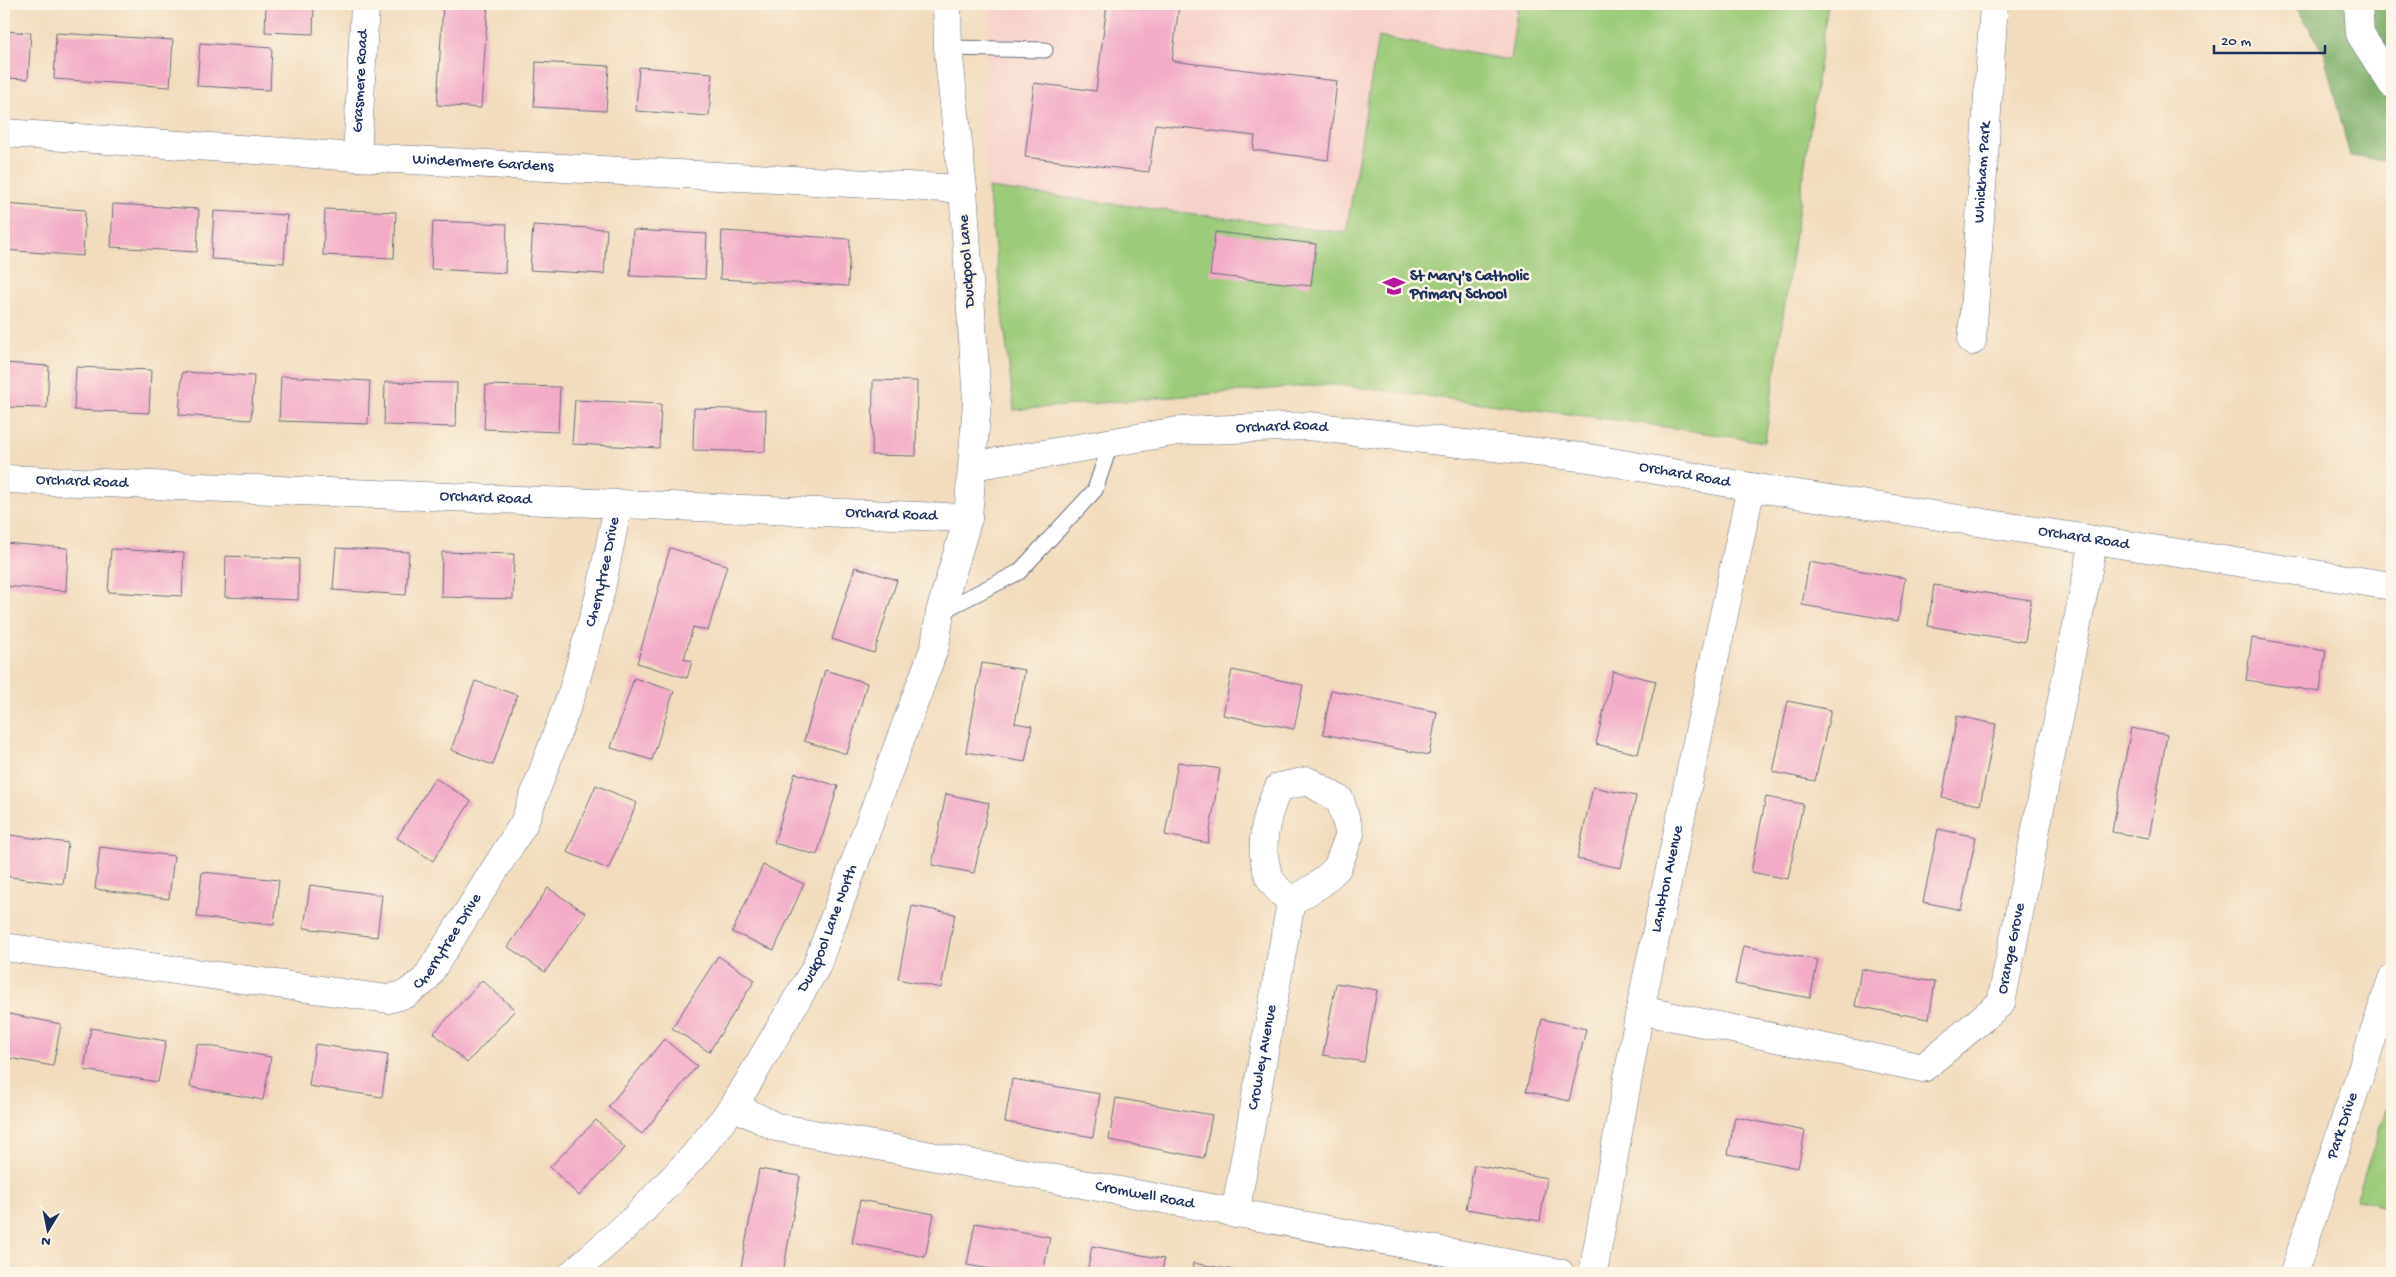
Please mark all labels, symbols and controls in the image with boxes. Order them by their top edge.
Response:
scale bar [2214,22,2325,54]
street label: Grasmere Road [349,28,373,133]
text: 20 m [2221,33,2251,51]
street label: Whickham Park [1970,119,1996,224]
street label: Windermere Gardens [412,150,555,177]
street label: Duckpool Lane [955,213,981,309]
place label: St Mary's Catholic Primary School [1409,268,1530,305]
school or university icon: St Mary's Catholic Primary School [1381,273,1407,299]
street label: Orchard Road [1236,416,1331,438]
street label: Orchard Road [1638,458,1733,493]
street label: Orchard Road [36,471,130,494]
street label: Orchard Road [439,487,534,510]
street label: Orchard Road [845,504,939,526]
street label: Cherrytree Drive [582,515,625,629]
street label: Orchard Road [2037,522,2132,555]
street label: Lambton Avenue [1647,823,1689,934]
street label: Duckpool Lane North [793,862,863,997]
street label: Cherrytree Drive [410,889,487,995]
street label: Orange Grove [1994,901,2031,996]
street label: Crowley Avenue [1244,1003,1282,1112]
street label: Park Drive [2323,1089,2363,1163]
street label: Cromwell Road [1094,1177,1197,1214]
north arrow [22,1204,72,1254]
text: N [40,1231,52,1250]

